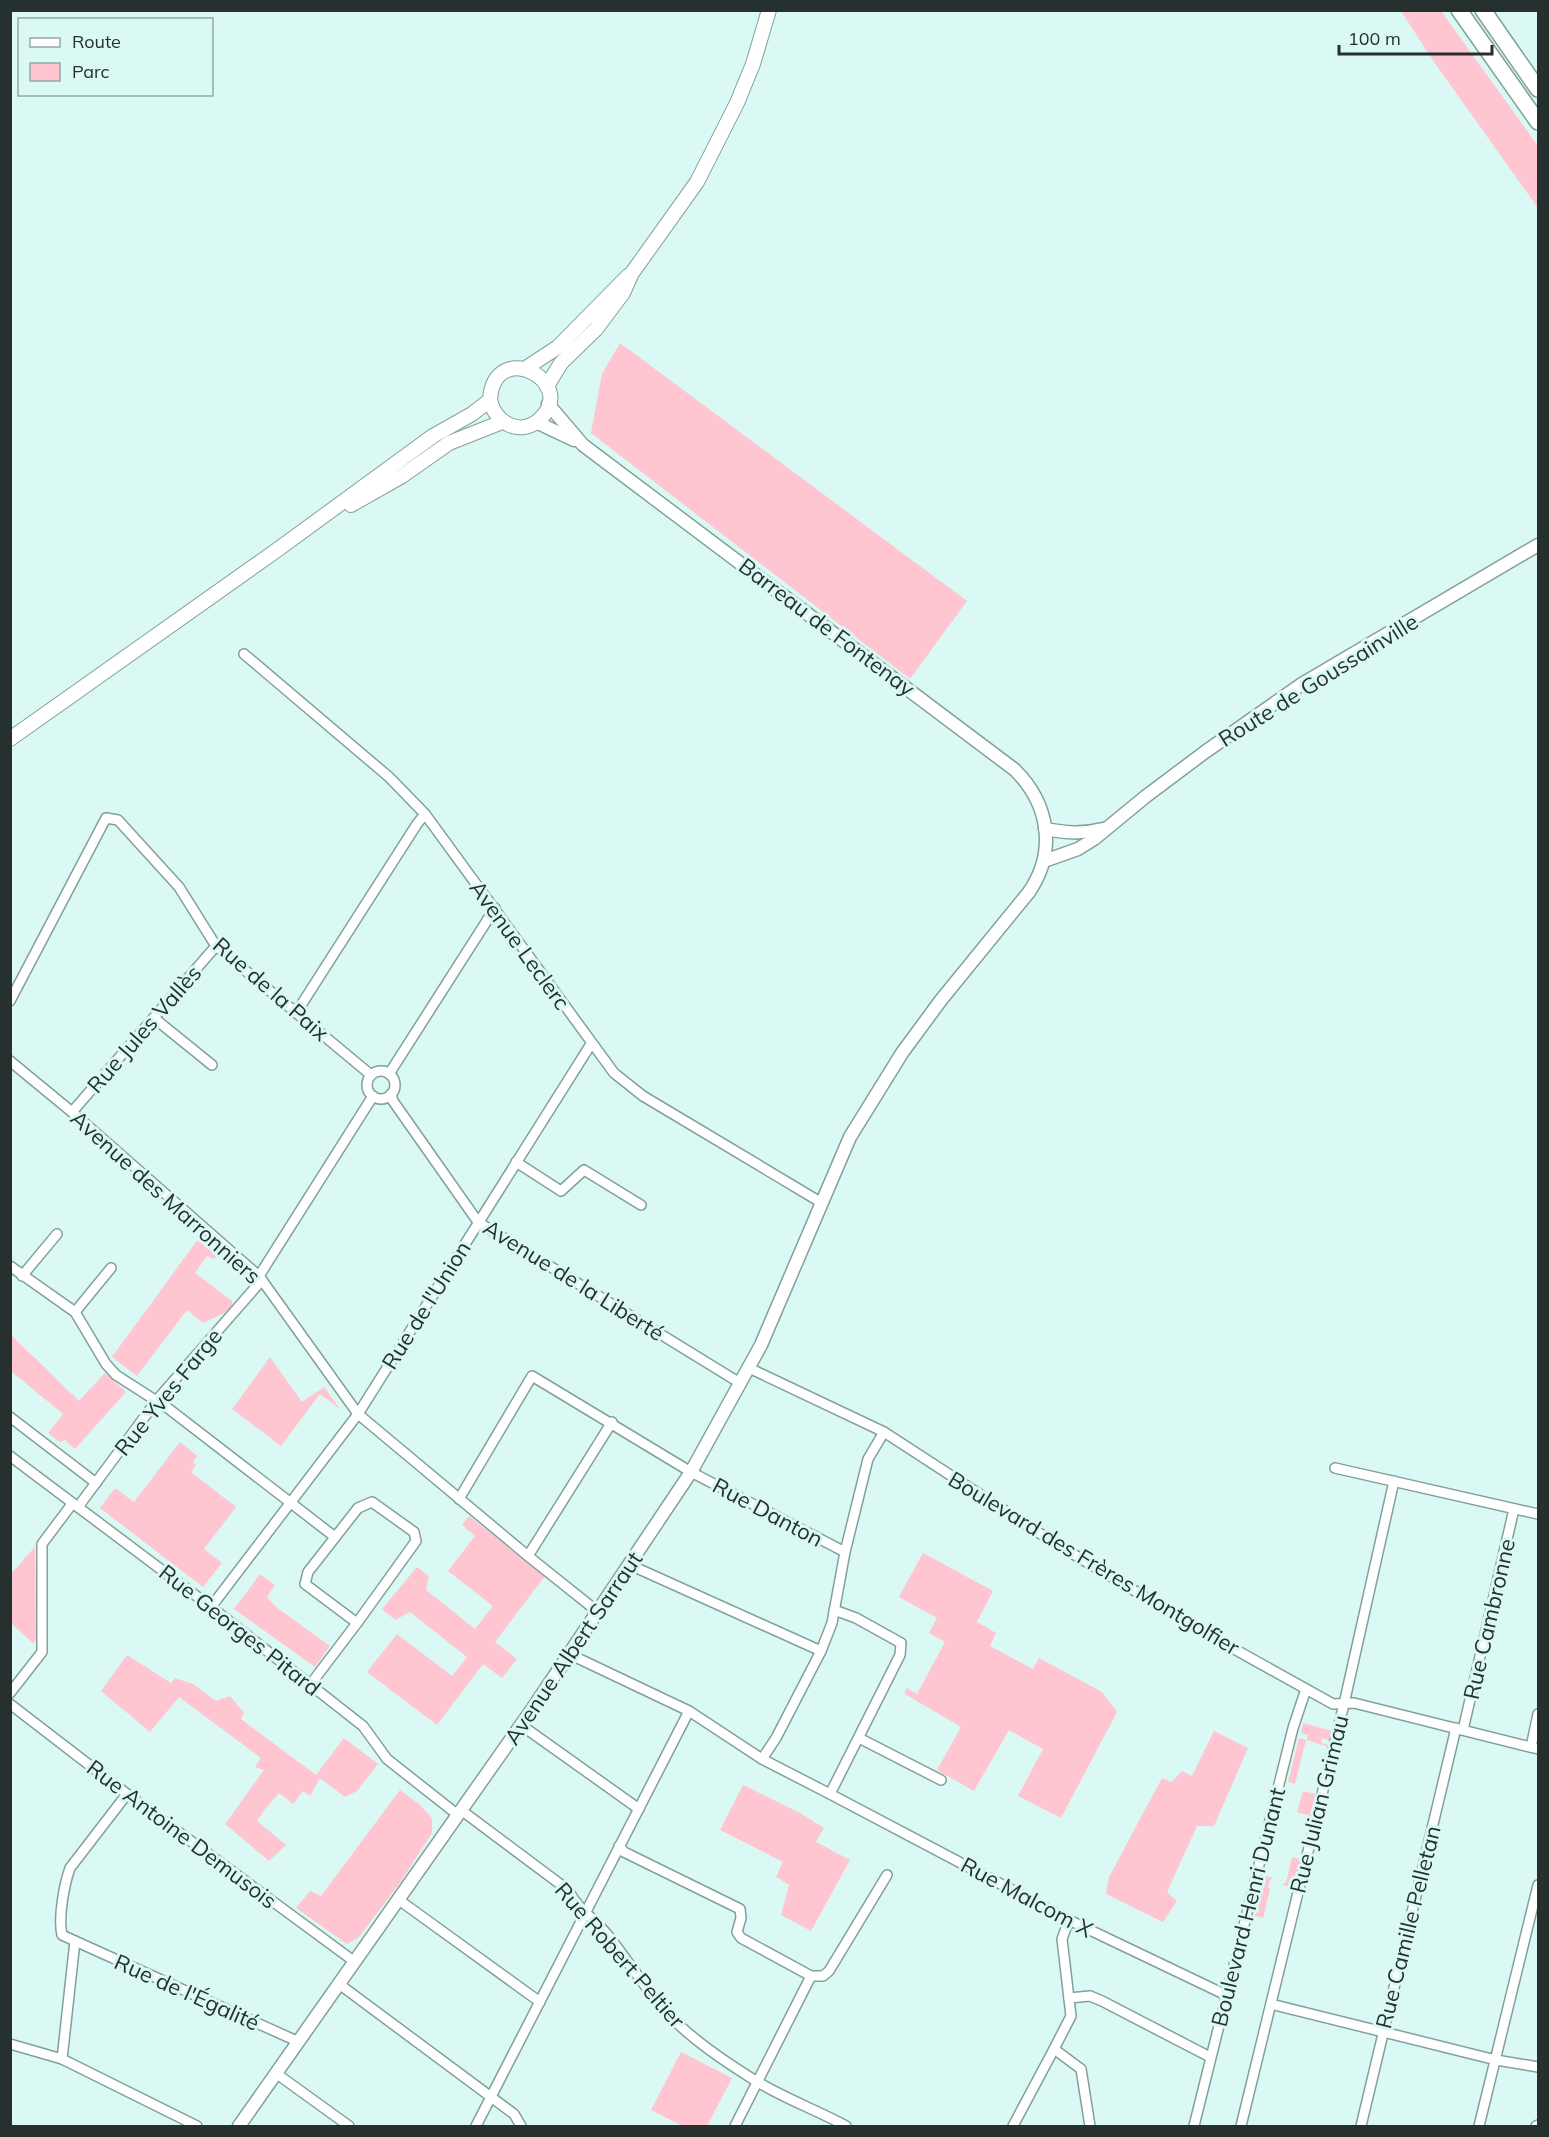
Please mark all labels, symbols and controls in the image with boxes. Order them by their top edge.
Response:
legend [18,18,213,96]
scale bar [1339,18,1492,56]
text: 100 m [1348,27,1401,50]
text: Route [72,30,121,53]
text: Parc [72,60,110,83]
street label: Barreau de Fontenay [733,552,921,702]
street label: Route de Goussainville [1213,607,1423,753]
street label: Avenue Leclerc [464,875,576,1015]
street label: Rue de la Paix [207,931,335,1047]
street label: Rue Jules Vallès [81,959,207,1099]
street label: Avenue des Marronniers [65,1104,267,1290]
street label: Avenue de la Liberté [478,1213,670,1347]
street label: Rue de l'Union [375,1236,477,1374]
street label: Rue Yves Farge [108,1323,228,1461]
street label: Boulevard des Frères Montgolfier [943,1465,1245,1661]
street label: Rue Danton [708,1471,828,1553]
street label: Rue Cambronne [1457,1536,1521,1702]
street label: Avenue Albert Sarraut [498,1546,648,1750]
street label: Rue Georges Pitard [154,1558,326,1702]
street label: Rue Julian Grimau [1283,1712,1355,1896]
street label: Rue Antoine Demusois [81,1753,283,1915]
street label: Boulevard Henri Dunant [1205,1784,1291,2029]
street label: Rue Camille Pelletan [1369,1823,1447,2031]
street label: Rue Malcom X [956,1850,1098,1944]
street label: Rue Robert Peltier [549,1876,691,2034]
street label: Rue de l'Égalité [110,1947,264,2037]

